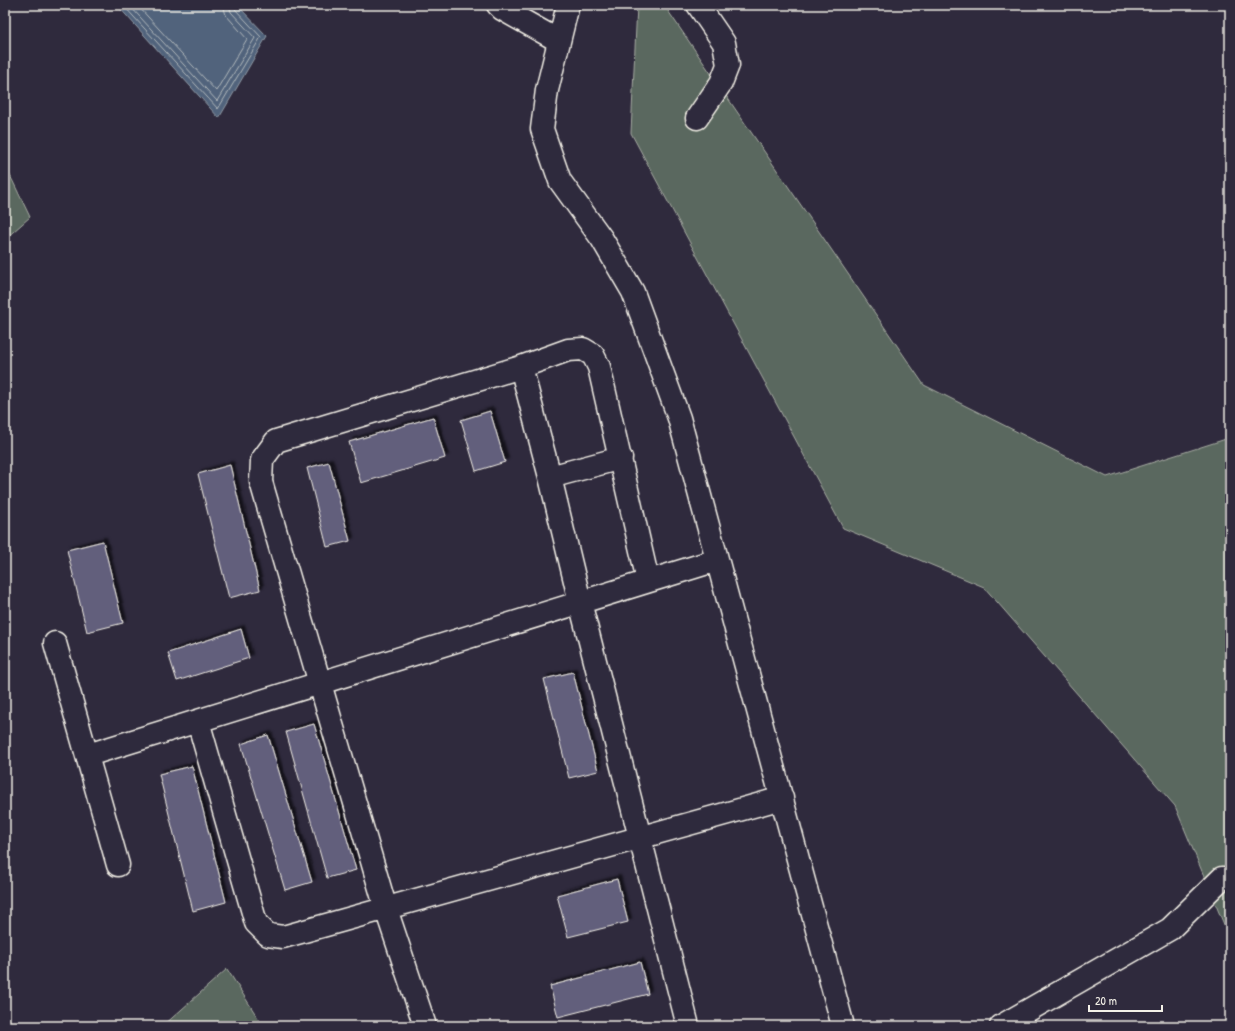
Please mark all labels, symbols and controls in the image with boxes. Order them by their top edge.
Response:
scale bar [1089,987,1162,1013]
text: 20 m [1095,992,1117,1009]

